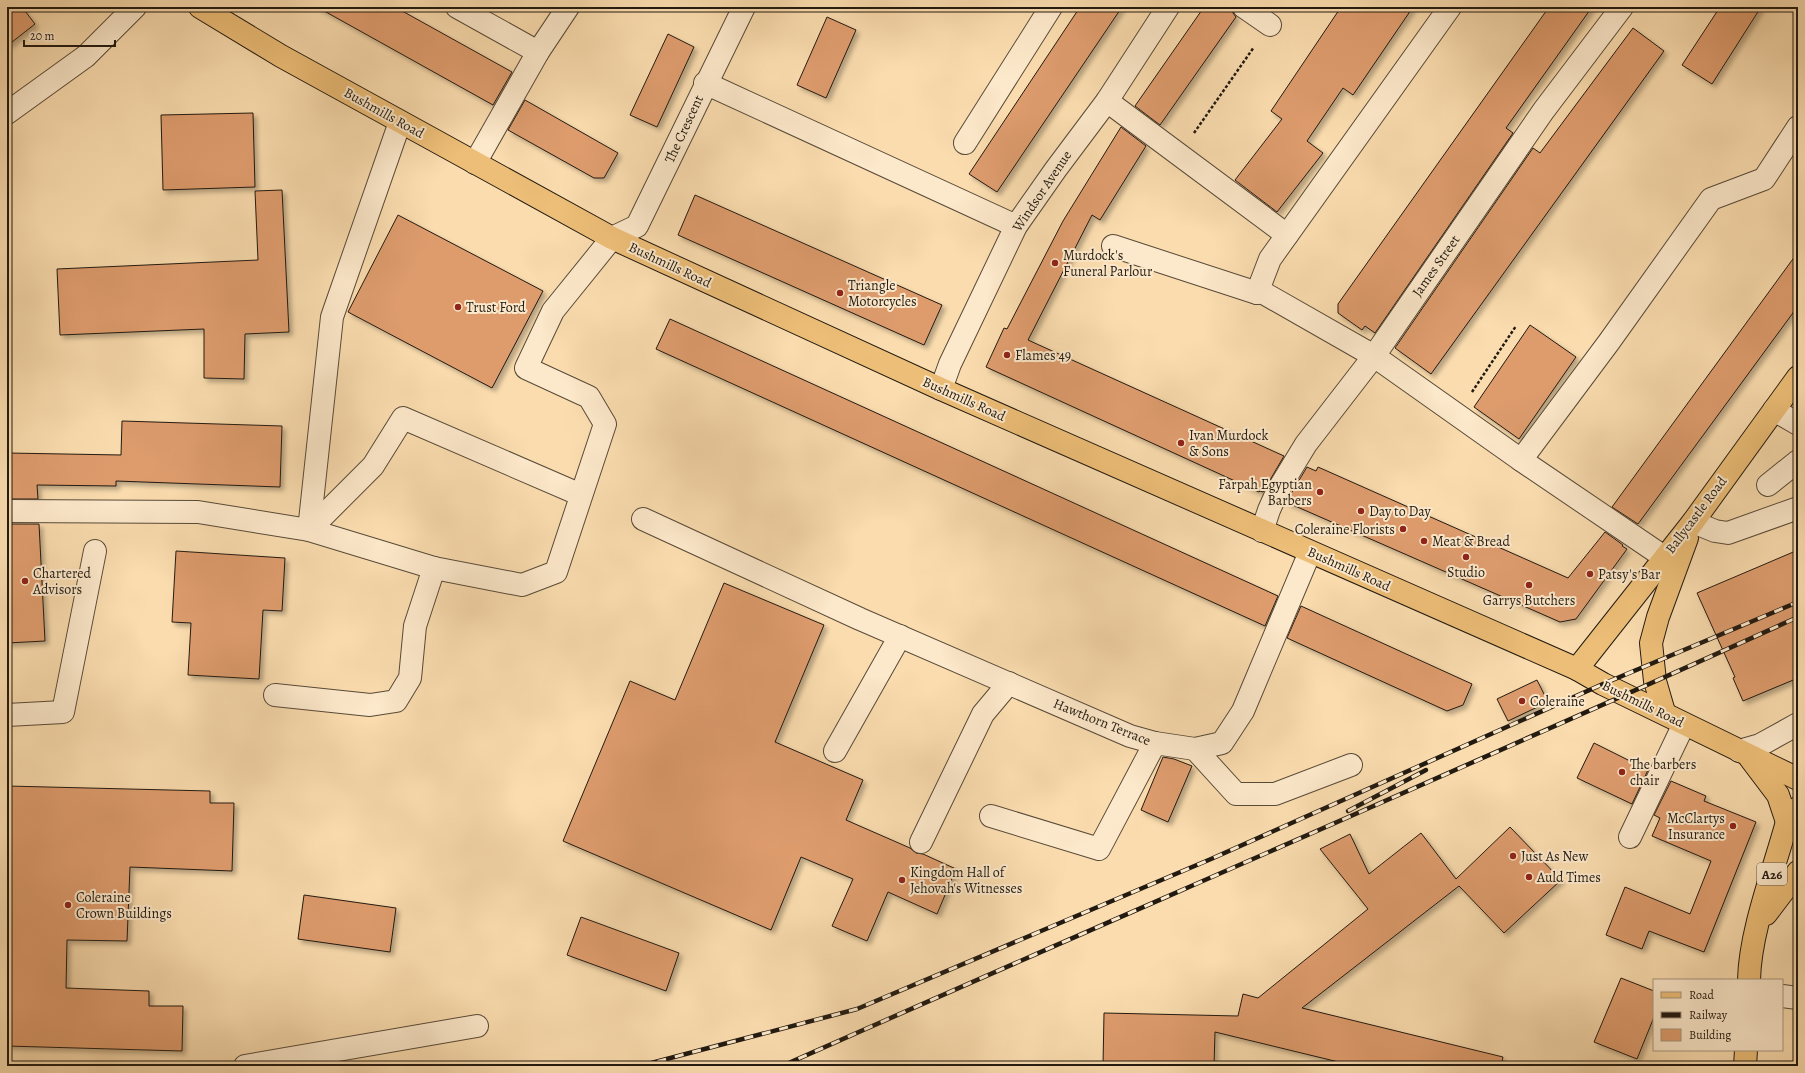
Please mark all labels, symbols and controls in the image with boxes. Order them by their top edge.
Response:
scale bar [24,22,115,48]
text: 20 m [30,28,54,44]
street label: Bushmills Road [340,83,428,143]
street label: The Crescent [660,92,708,166]
street label: Windsor Avenue [1007,147,1076,236]
street label: James Street [1408,231,1464,301]
street label: Bushmills Road [626,238,715,293]
place label: Murdock's Funeral Parlour [1063,246,1153,281]
marker: Murdock's Funeral Parlour [1050,258,1060,268]
place label: Triangle Motorcycles [848,276,917,311]
marker: Triangle Motorcycles [835,288,845,298]
place label: Trust Ford [466,298,526,317]
marker: Trust Ford [453,302,463,312]
place label: Flames 49 [1015,346,1071,365]
marker: Flames 49 [1002,350,1012,360]
street label: Bushmills Road [919,372,1009,426]
place label: Ivan Murdock & Sons [1189,426,1268,461]
marker: Ivan Murdock & Sons [1176,438,1186,448]
street label: Ballycastle Road [1661,472,1732,557]
place label: Farpah Egyptian Barbers [1218,475,1312,510]
marker: Farpah Egyptian Barbers [1315,487,1325,497]
place label: Day to Day [1369,502,1432,521]
marker: Day to Day [1356,506,1366,516]
place label: Coleraine Florists [1295,520,1395,539]
marker: Coleraine Florists [1398,524,1408,534]
place label: Meat & Bread [1432,532,1511,551]
marker: Meat & Bread [1419,536,1429,546]
street label: Bushmills Road [1304,542,1394,596]
marker: Studio [1461,552,1471,562]
place label: Studio [1447,563,1485,582]
place label: Chartered Advisors [32,564,92,599]
place label: Patsy's Bar [1598,565,1661,584]
marker: Patsy's Bar [1585,569,1595,579]
marker: Chartered Advisors [20,576,30,586]
marker: Garrys Butchers [1524,580,1534,590]
place label: Garrys Butchers [1483,591,1575,610]
street label: Bushmills Road [1599,676,1688,732]
place label: Coleraine [1530,692,1585,711]
street label: Hawthorn Terrace [1050,694,1154,750]
marker: Coleraine [1517,696,1527,706]
place label: The barbers chair [1630,755,1696,790]
marker: The barbers chair [1617,767,1627,777]
place label: McClartys Insurance [1667,809,1725,844]
marker: McClartys Insurance [1728,821,1738,831]
place label: Just As New [1521,847,1588,866]
marker: Just As New [1508,851,1518,861]
place label: Kingdom Hall of Jehovah's Witnesses [910,863,1022,898]
road number: A26 [1757,863,1787,885]
place label: Auld Times [1536,868,1601,887]
marker: Auld Times [1524,872,1534,882]
marker: Kingdom Hall of Jehovah's Witnesses [897,875,907,885]
place label: Coleraine Crown Buildings [76,888,172,923]
marker: Coleraine Crown Buildings [63,900,73,910]
legend [1653,979,1783,1051]
text: Road [1689,987,1715,1003]
text: Railway [1689,1007,1728,1023]
text: Building [1689,1027,1731,1043]

